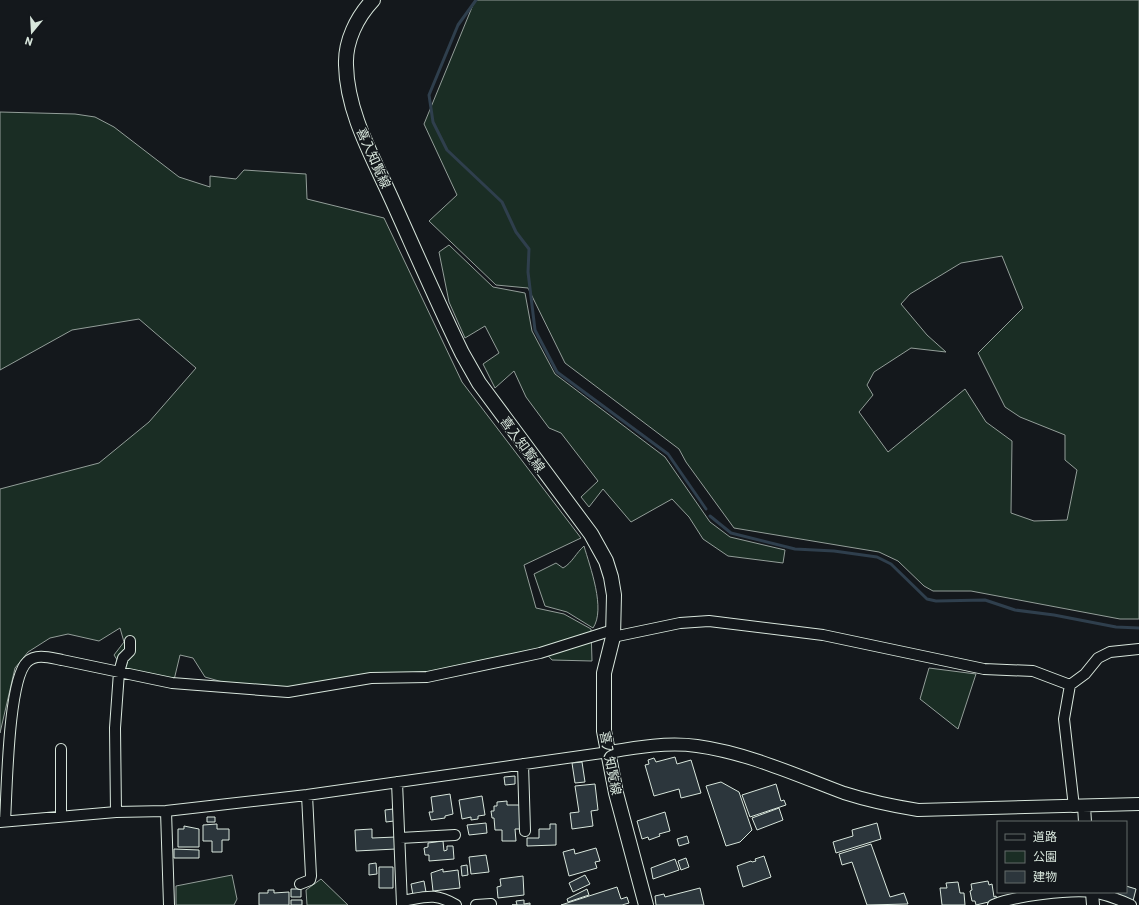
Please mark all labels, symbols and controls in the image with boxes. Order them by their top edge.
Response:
north arrow [12,12,52,52]
text: N [23,35,34,49]
street label: 喜入知覧線 [353,125,395,191]
street label: 喜入知覧線 [497,413,549,475]
street label: 喜入知覧線 [597,730,625,796]
legend [997,821,1127,893]
text: 道路 [1033,829,1057,843]
text: 公園 [1033,849,1057,863]
text: 建物 [1033,869,1057,883]

